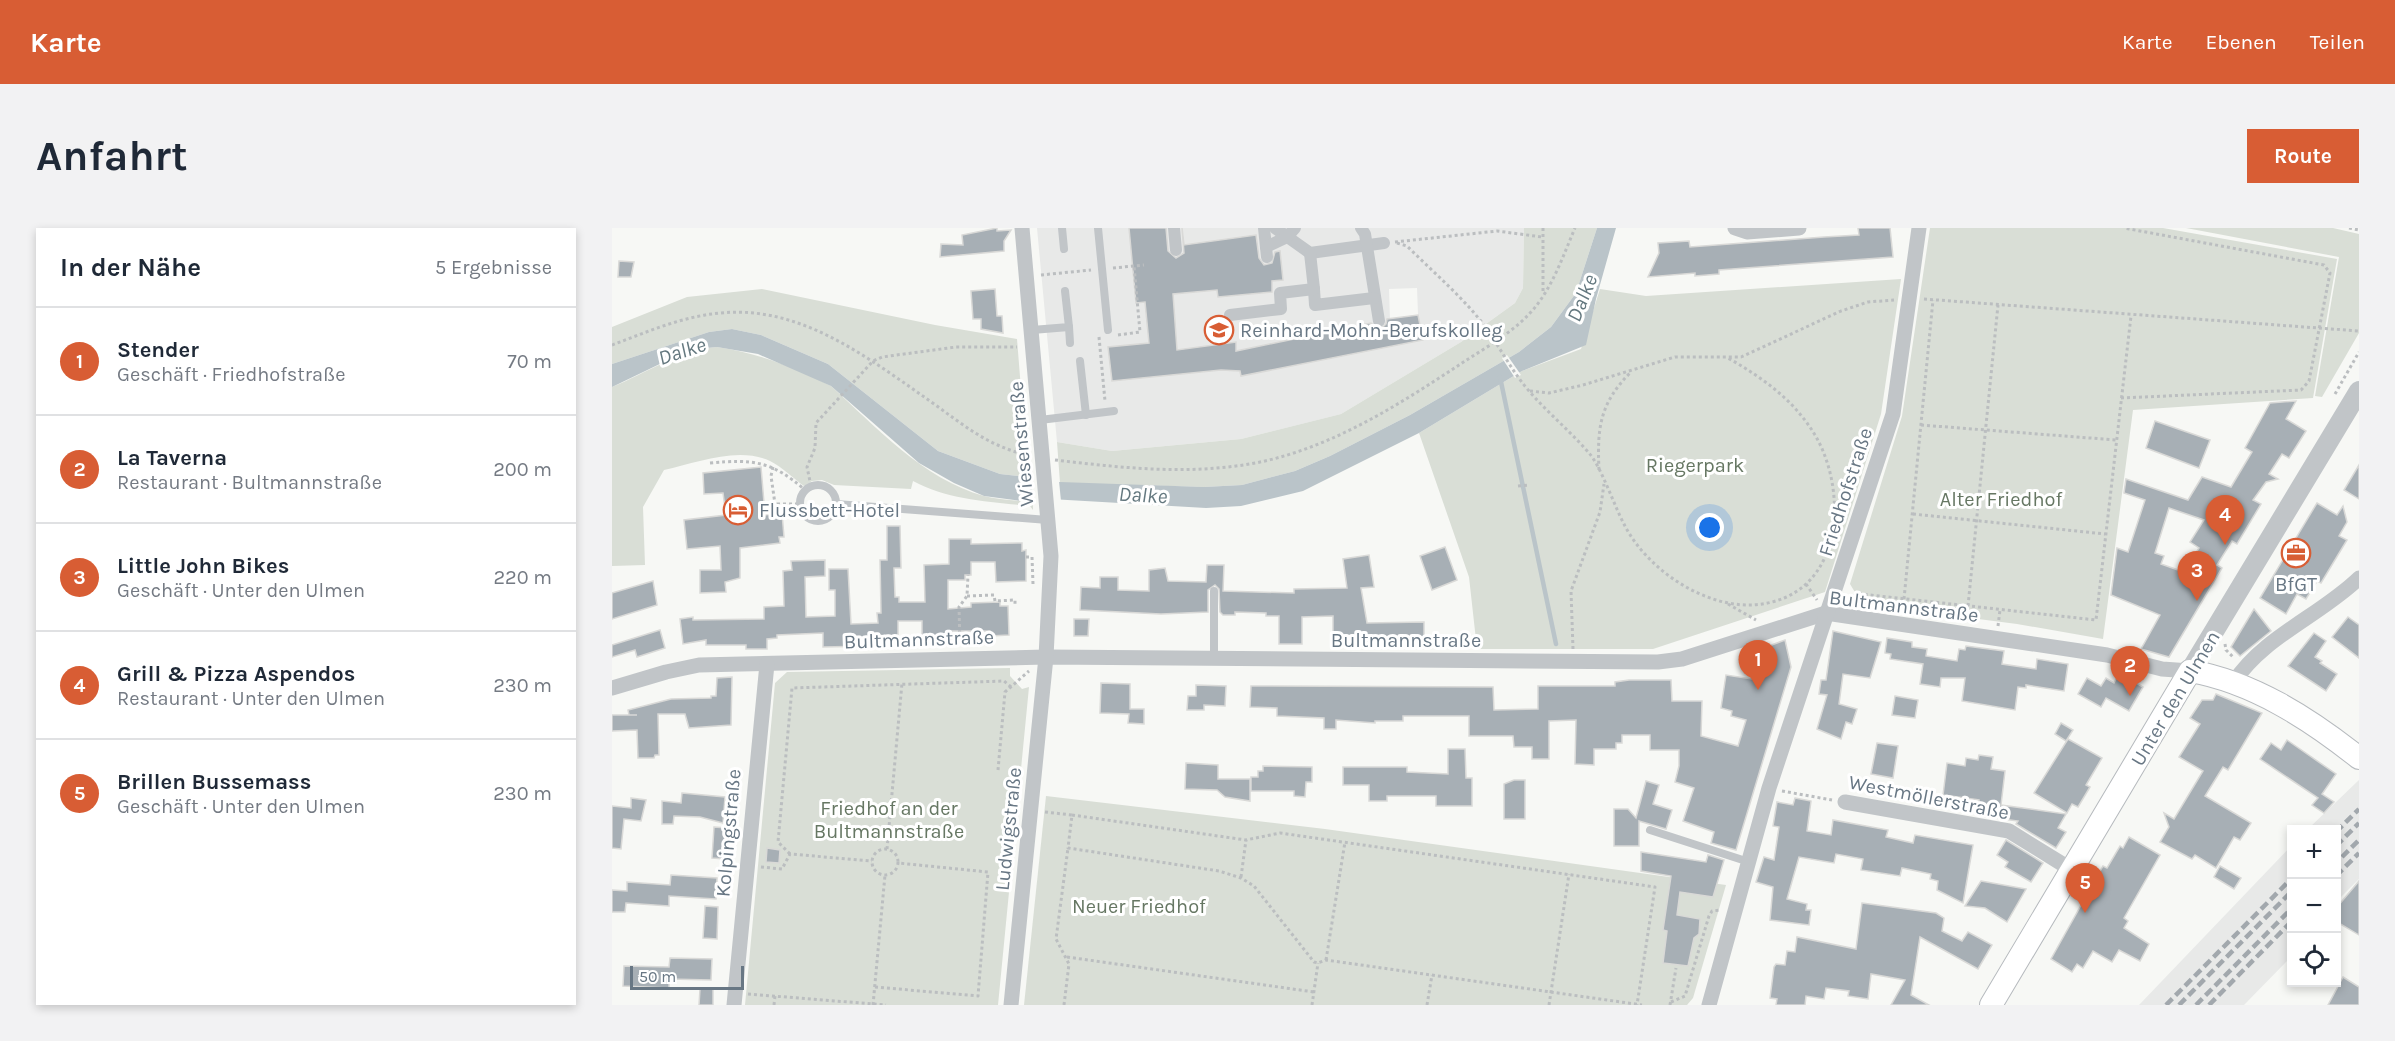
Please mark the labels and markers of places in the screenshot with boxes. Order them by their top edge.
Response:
school or university icon: Reinhard-Mohn-Berufskolleg [1203,314,1235,346]
place label: Reinhard-Mohn-Berufskolleg [1240,319,1503,342]
hotel icon: Flussbett-Hotel [722,494,754,526]
pin: 4 [2206,496,2244,545]
place label: Flussbett-Hotel [759,499,900,522]
office icon: BfGT [2280,537,2312,569]
pin: 3 [2178,552,2216,601]
place label: BfGT [2275,573,2317,596]
pin: 1 [1738,640,1778,690]
pin: 2 [2110,646,2150,696]
pin: 5 [2066,864,2104,913]

